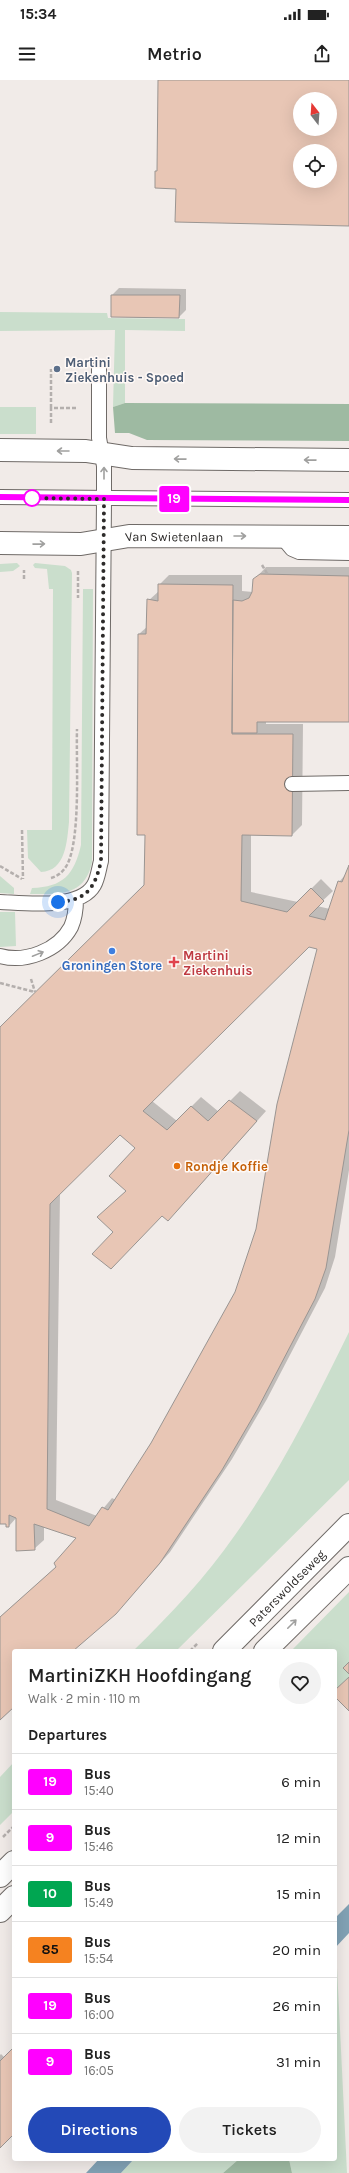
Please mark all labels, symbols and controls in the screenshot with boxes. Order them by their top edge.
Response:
text: 15:34 [20,5,56,23]
icon: menu [16,43,38,65]
text: Metrio [147,43,202,65]
icon: share [311,43,333,65]
north arrow [293,92,337,136]
map controls [293,92,337,188]
button: locate [293,144,337,188]
place label: Martini Ziekenhuis - Spoed [65,355,184,385]
marker: Martini Ziekenhuis - Spoed [52,364,62,374]
one-way arrow [57,447,70,455]
one-way arrow [174,455,187,462]
one-way arrow [304,456,317,464]
one-way arrow [100,467,108,480]
line badge: 19 [156,486,192,512]
unlabelled marker [23,489,41,507]
text: 19 [167,490,181,507]
street label: Van Swietenlaan [124,528,223,545]
one-way arrow [233,532,246,540]
one-way arrow [32,540,45,548]
your location [48,892,68,912]
marker: Groningen Store [107,946,117,956]
place label: Martini Ziekenhuis [183,948,253,978]
one-way arrow [32,949,44,957]
marker: Martini Ziekenhuis [168,956,180,968]
place label: Groningen Store [62,958,162,973]
place label: Rondje Koffie [185,1159,268,1174]
marker: Rondje Koffie [172,1161,182,1171]
street label: Paterswoldseweg [246,1546,329,1630]
one-way arrow [287,1619,297,1629]
button: heart [279,1662,321,1704]
text: MartiniZKH Hoofdingang [28,1665,251,1687]
text: Walk · 2 min · 110 m [28,1691,140,1706]
text: Departures [28,1726,107,1744]
text: Bus [84,1765,111,1783]
text: 19 [43,1773,57,1790]
text: 6 min [281,1773,321,1791]
text: 15:40 [84,1783,114,1798]
text: Bus [84,1821,111,1839]
text: 9 [46,1829,54,1846]
text: 12 min [276,1829,321,1847]
text: 15:46 [84,1839,113,1854]
text: Bus [84,1877,111,1895]
text: 10 [43,1885,57,1902]
text: 15 min [276,1885,321,1903]
text: 15:49 [84,1895,113,1910]
text: Bus [84,1933,111,1951]
text: 85 [41,1941,59,1958]
text: 20 min [272,1941,321,1959]
text: 15:54 [84,1951,113,1966]
text: Bus [84,1989,111,2007]
text: 19 [43,1997,57,2014]
text: 26 min [273,1997,321,2015]
text: 16:00 [84,2007,114,2022]
text: Bus [84,2045,111,2063]
text: 9 [46,2053,54,2070]
text: 31 min [276,2053,321,2071]
text: 16:05 [84,2063,114,2078]
button: Directions [28,2107,171,2153]
button: Tickets [179,2107,321,2153]

